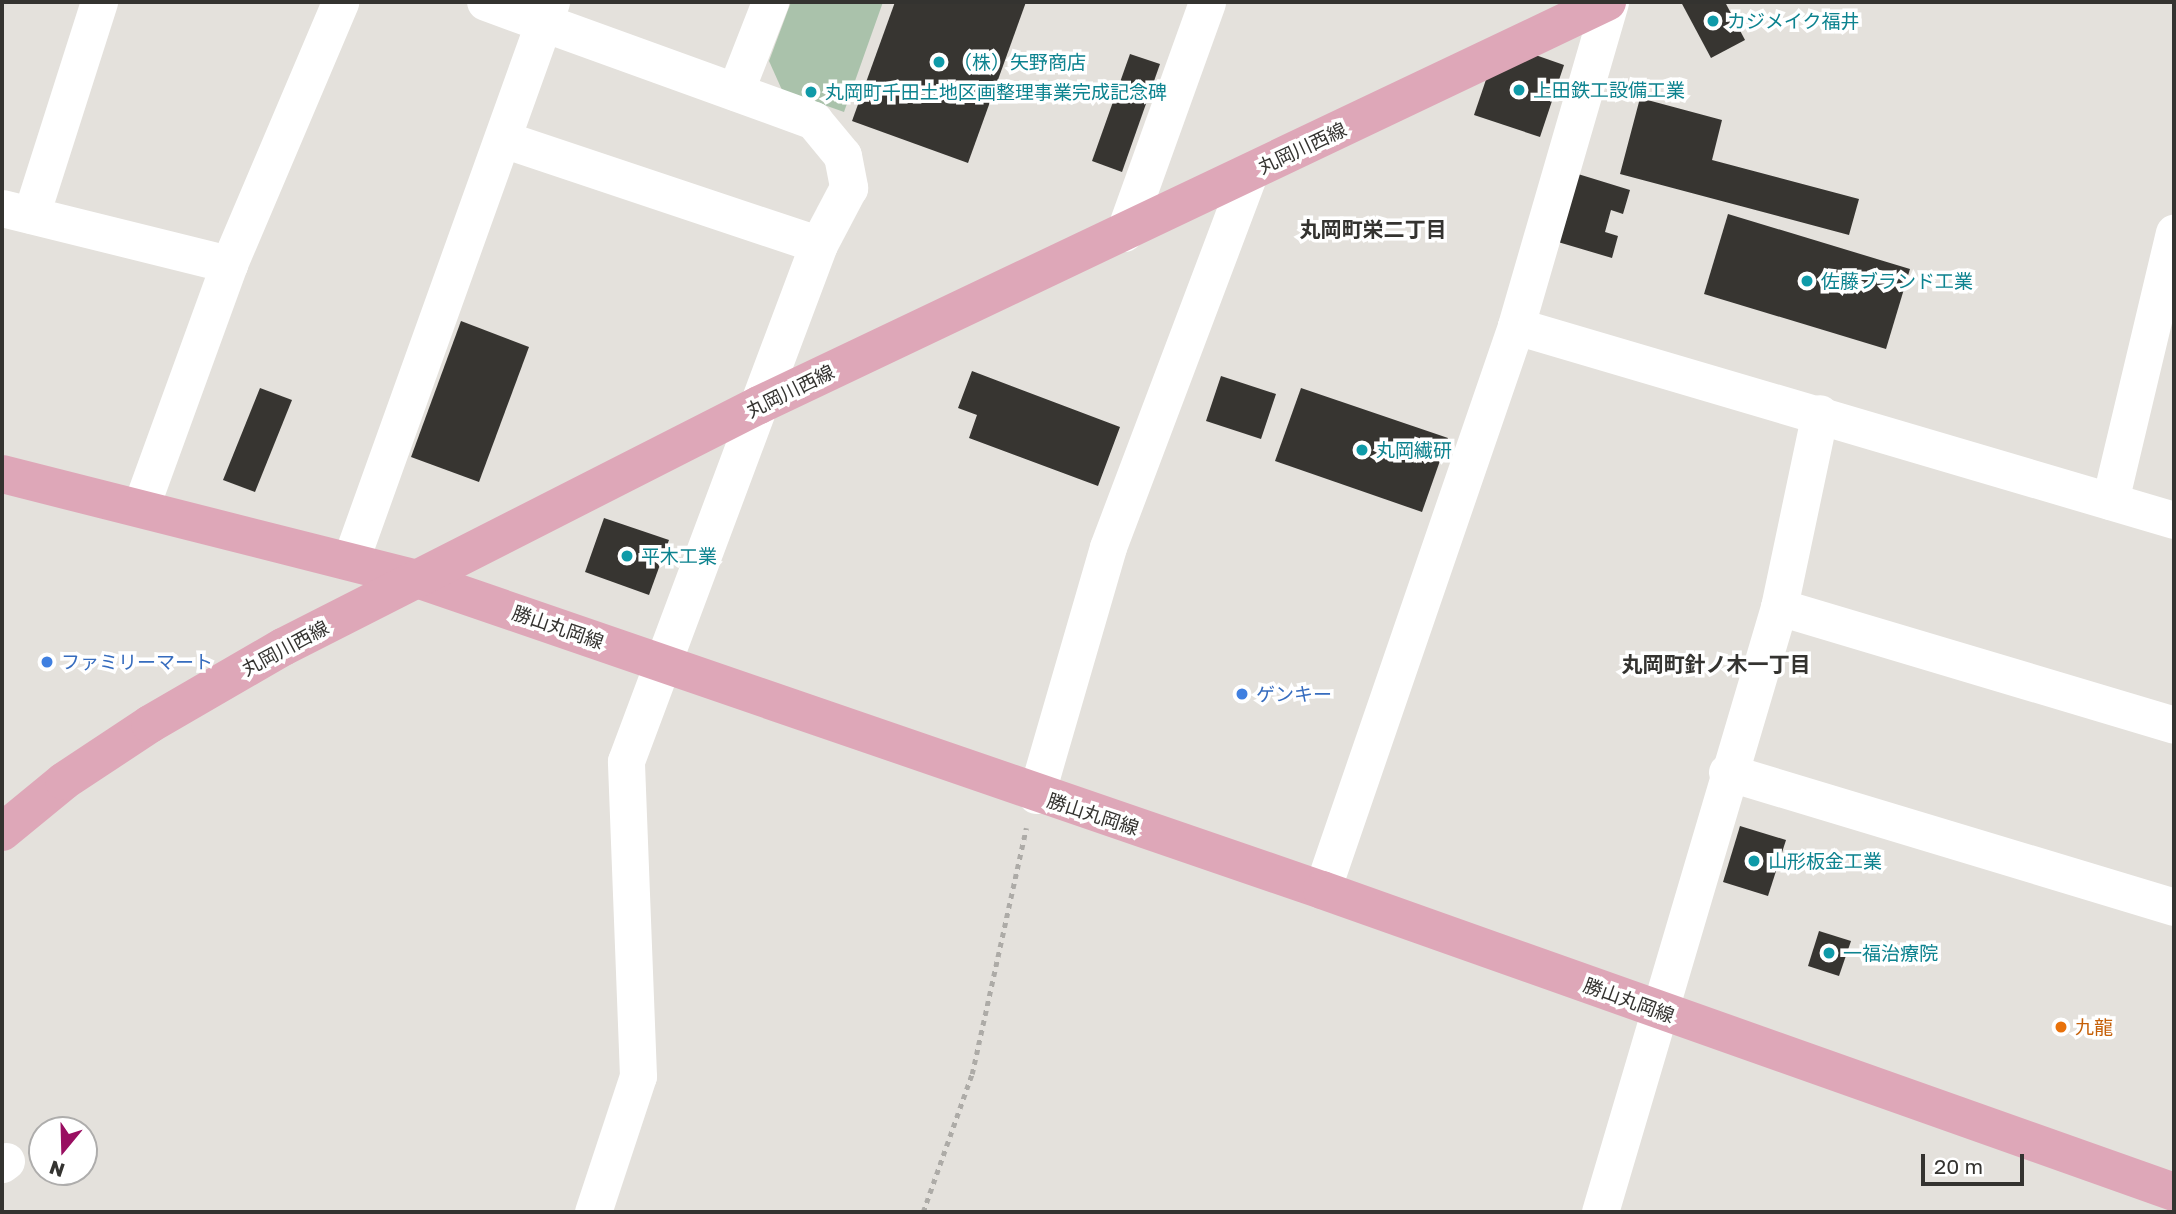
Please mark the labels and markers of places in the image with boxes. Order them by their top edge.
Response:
place label: カジメイク福井 [1727,10,1860,32]
marker: カジメイク福井 [1705,13,1721,29]
place label: （株）矢野商店 [953,51,1086,73]
marker: （株）矢野商店 [931,54,947,70]
place label: 上田鉄工設備工業 [1533,79,1685,101]
place label: 丸岡町千田土地区画整理事業完成記念碑 [825,81,1167,103]
marker: 上田鉄工設備工業 [1511,82,1527,98]
marker: 丸岡町千田土地区画整理事業完成記念碑 [803,84,819,100]
place label: 佐藤ブランド工業 [1821,270,1973,292]
marker: 佐藤ブランド工業 [1799,273,1815,289]
place label: 丸岡繊研 [1376,439,1452,461]
marker: 丸岡繊研 [1354,442,1370,458]
place label: 平木工業 [641,545,717,567]
marker: 平木工業 [619,548,635,564]
place label: ファミリーマート [61,651,213,673]
marker: ファミリーマート [39,654,55,670]
place label: ゲンキー [1256,683,1332,705]
marker: ゲンキー [1234,686,1250,702]
place label: 山形板金工業 [1768,850,1882,872]
marker: 山形板金工業 [1746,853,1762,869]
place label: 一福治療院 [1843,942,1938,964]
marker: 一福治療院 [1821,945,1837,961]
place label: 九龍 [2075,1016,2113,1038]
marker: 九龍 [2053,1019,2069,1035]

